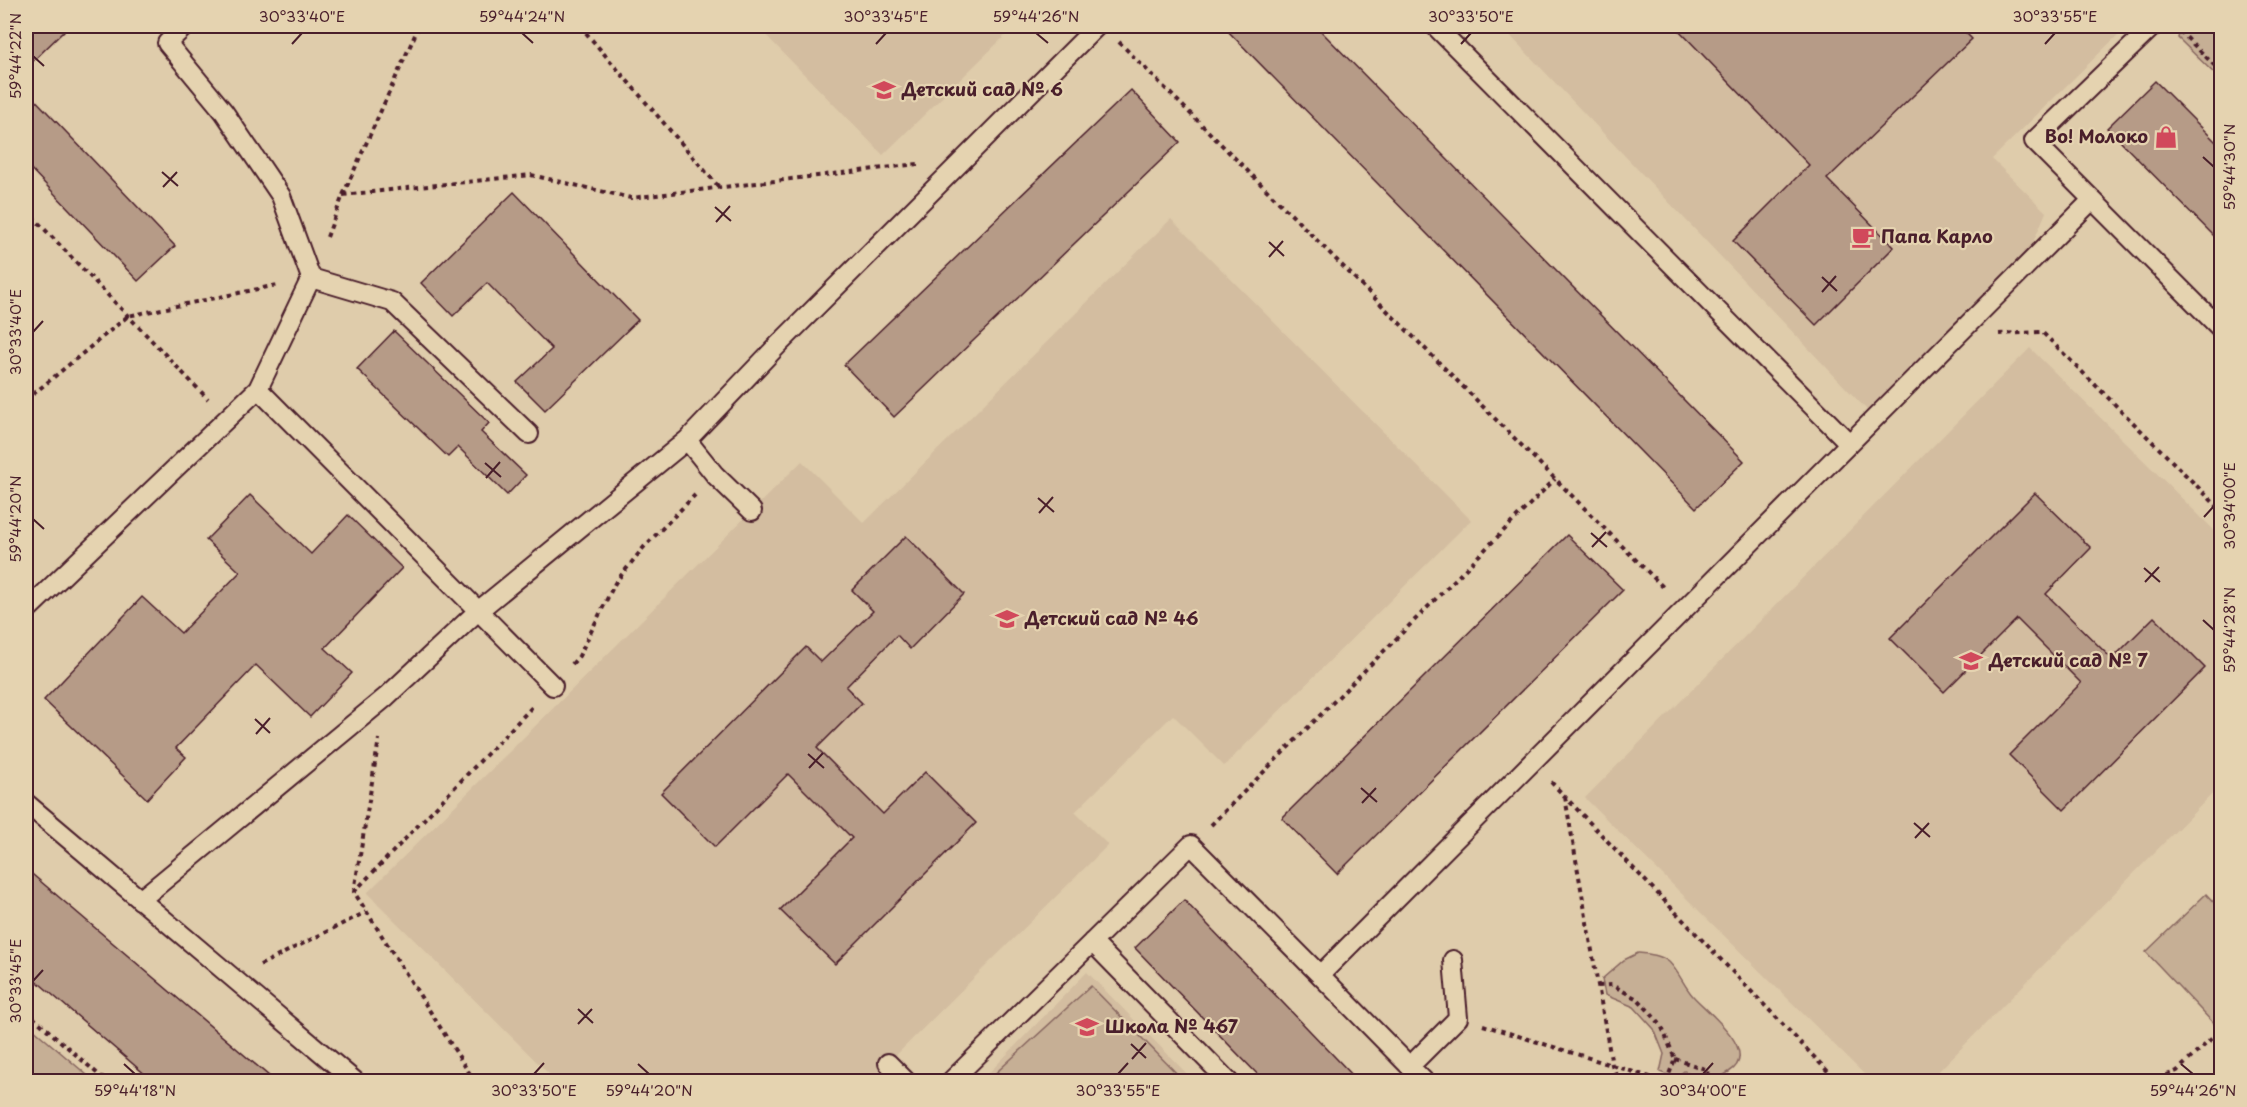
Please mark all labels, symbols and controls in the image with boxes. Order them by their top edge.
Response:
text: 30°33'40"E [259,4,345,27]
text: 59°44'24"N [479,4,565,27]
text: 30°33'45"E [844,4,928,27]
text: 59°44'26"N [993,4,1079,27]
text: 30°33'50"E [1428,4,1514,27]
text: 30°33'55"E [2013,4,2098,27]
text: 59°44'22"N [3,13,26,99]
place label: Детский сад № 6 [901,75,1063,102]
school or university icon: Детский сад № 6 [871,77,897,103]
place label: Во! Молоко [2045,122,2148,149]
text: 59°44'30"N [2217,123,2240,211]
shop icon: Во! Молоко [2153,124,2179,150]
place label: Папа Карло [1881,222,1993,249]
cafe icon: Папа Карло [1850,224,1876,250]
text: 30°33'40"E [3,289,26,375]
text: 30°34'00"E [2217,462,2240,550]
text: 59°44'20"N [3,475,26,563]
text: 59°44'28"N [2217,587,2240,673]
place label: Детский сад № 46 [1024,604,1199,631]
school or university icon: Детский сад № 46 [994,606,1020,632]
place label: Детский сад № 7 [1988,646,2148,673]
school or university icon: Детский сад № 7 [1958,648,1984,674]
text: 30°33'45"E [3,939,26,1023]
place label: Школа № 467 [1105,1012,1239,1039]
school or university icon: Школа № 467 [1074,1014,1100,1040]
text: 59°44'18"N [94,1078,176,1101]
text: 30°33'50"E [491,1078,577,1101]
text: 59°44'20"N [605,1078,693,1101]
text: 30°33'55"E [1076,1078,1161,1101]
text: 30°34'00"E [1659,1078,1747,1101]
text: 59°44'26"N [2150,1078,2236,1101]

